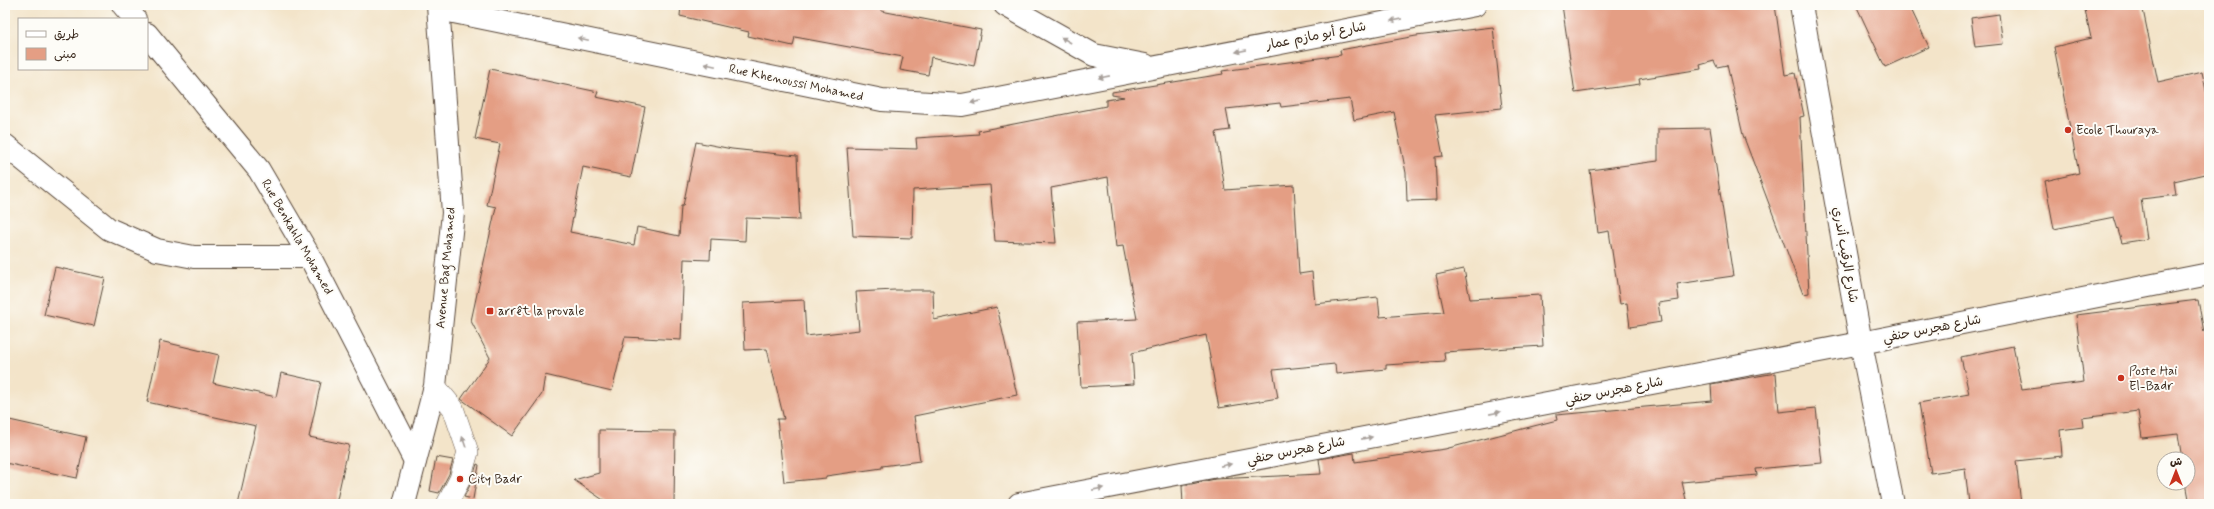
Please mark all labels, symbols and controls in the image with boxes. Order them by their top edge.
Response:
legend [18,18,148,70]
street label: شارع أبو مازم عمار [1263,18,1368,55]
one-way arrow [1390,18,1402,24]
text: طريق [54,27,79,43]
one-way arrow [577,35,589,41]
one-way arrow [1060,36,1072,43]
text: مبنى [54,47,77,63]
one-way arrow [1235,48,1247,54]
street label: Rue Khenoussi Mohamed [727,60,865,106]
one-way arrow [704,61,716,67]
one-way arrow [1097,75,1110,81]
one-way arrow [970,100,982,106]
place label: Ecole Thouraya [2076,122,2159,139]
marker: Ecole Thouraya [2063,125,2073,135]
street label: Rue Benkahla Mohamed [257,176,337,298]
street label: شارع الرقيب أندري [1828,206,1862,304]
street label: Avenue Bag Mohamed [432,207,462,330]
place label: arrêt la provale [498,303,584,320]
marker: arrêt la provale [485,306,495,316]
street label: شارع هجرس حنفي [1881,311,1983,349]
place label: Poste Hai El-Badr [2129,363,2177,395]
street label: شارع هجرس حنفي [1563,373,1665,411]
marker: Poste Hai El-Badr [2116,373,2126,383]
one-way arrow [1489,410,1501,416]
street label: شارع هجرس حنفي [1245,433,1347,471]
one-way arrow [1361,434,1373,440]
one-way arrow [461,435,467,447]
north arrow [2156,451,2196,491]
text: ش [2170,455,2182,469]
one-way arrow [1220,461,1232,467]
place label: City Badr [468,471,523,488]
marker: City Badr [455,474,465,484]
one-way arrow [1092,486,1104,492]

